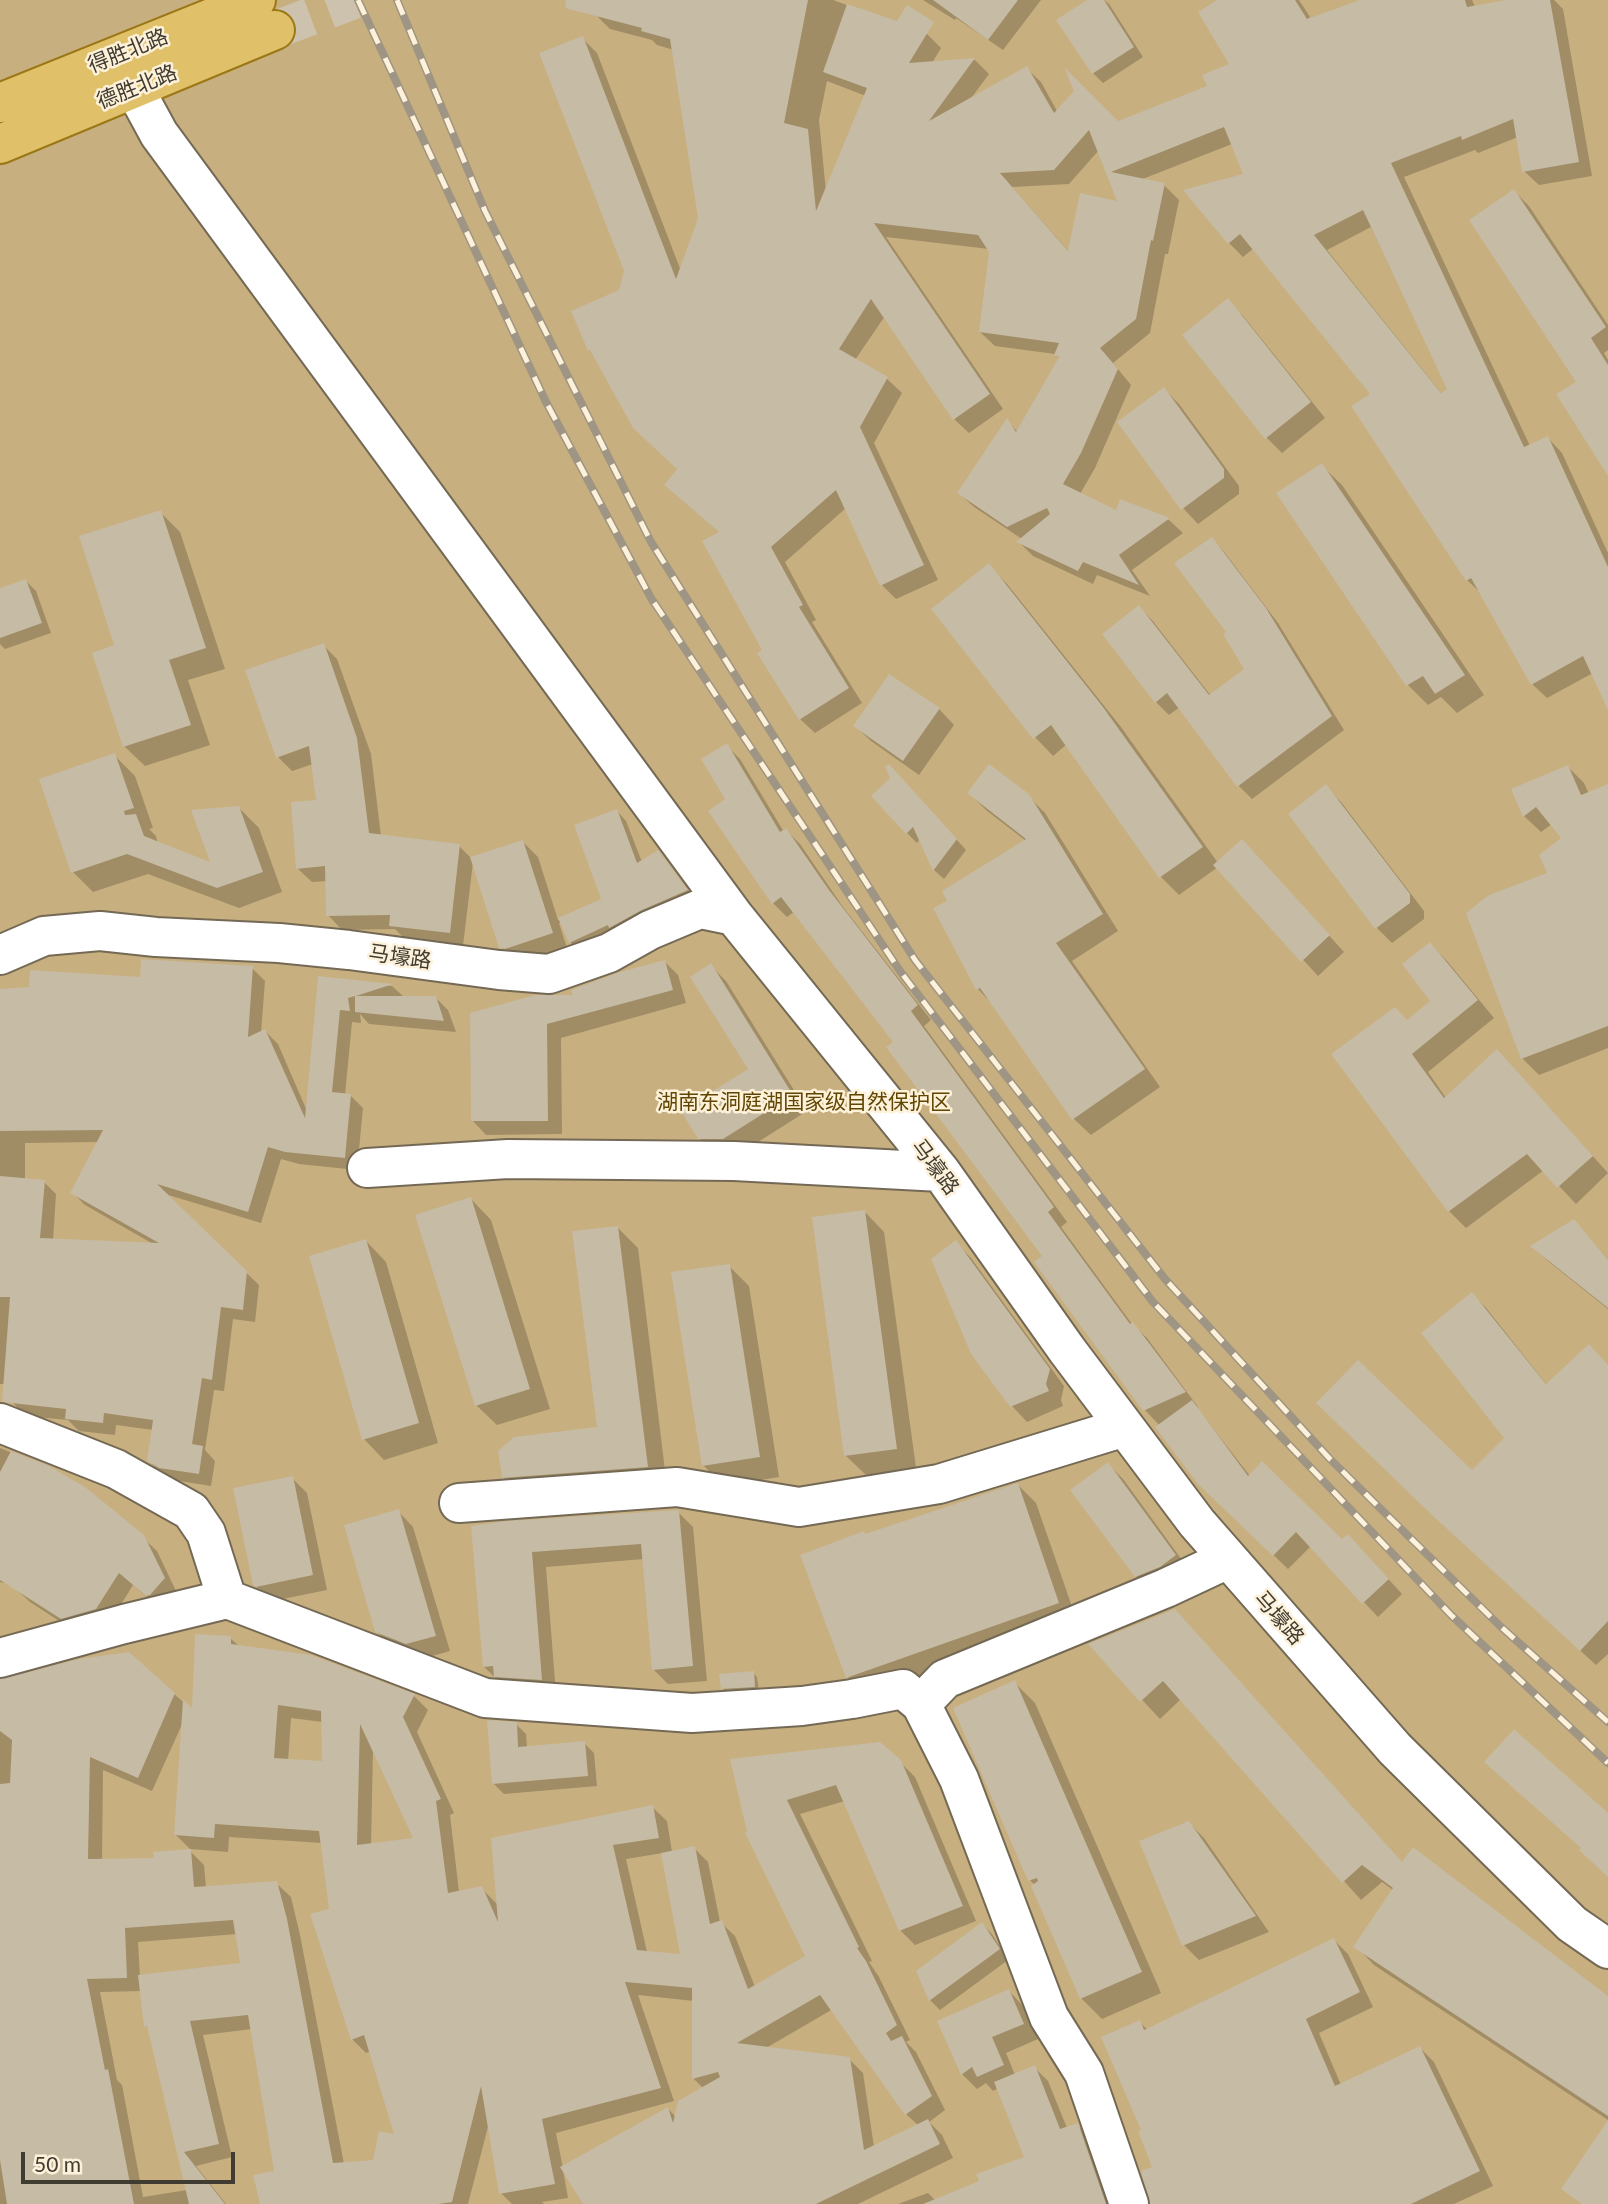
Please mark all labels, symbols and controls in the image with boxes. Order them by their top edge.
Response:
street label: 得胜北路 [84,24,172,78]
street label: 德胜北路 [93,60,181,114]
street label: 马壕路 [367,940,433,974]
park label: 湖南东洞庭湖国家级自然保护区 [657,1089,951,1115]
street label: 马壕路 [906,1134,964,1200]
street label: 马壕路 [1249,1586,1309,1650]
scale bar [24,2138,238,2182]
text: 50 m [34,2151,81,2176]

